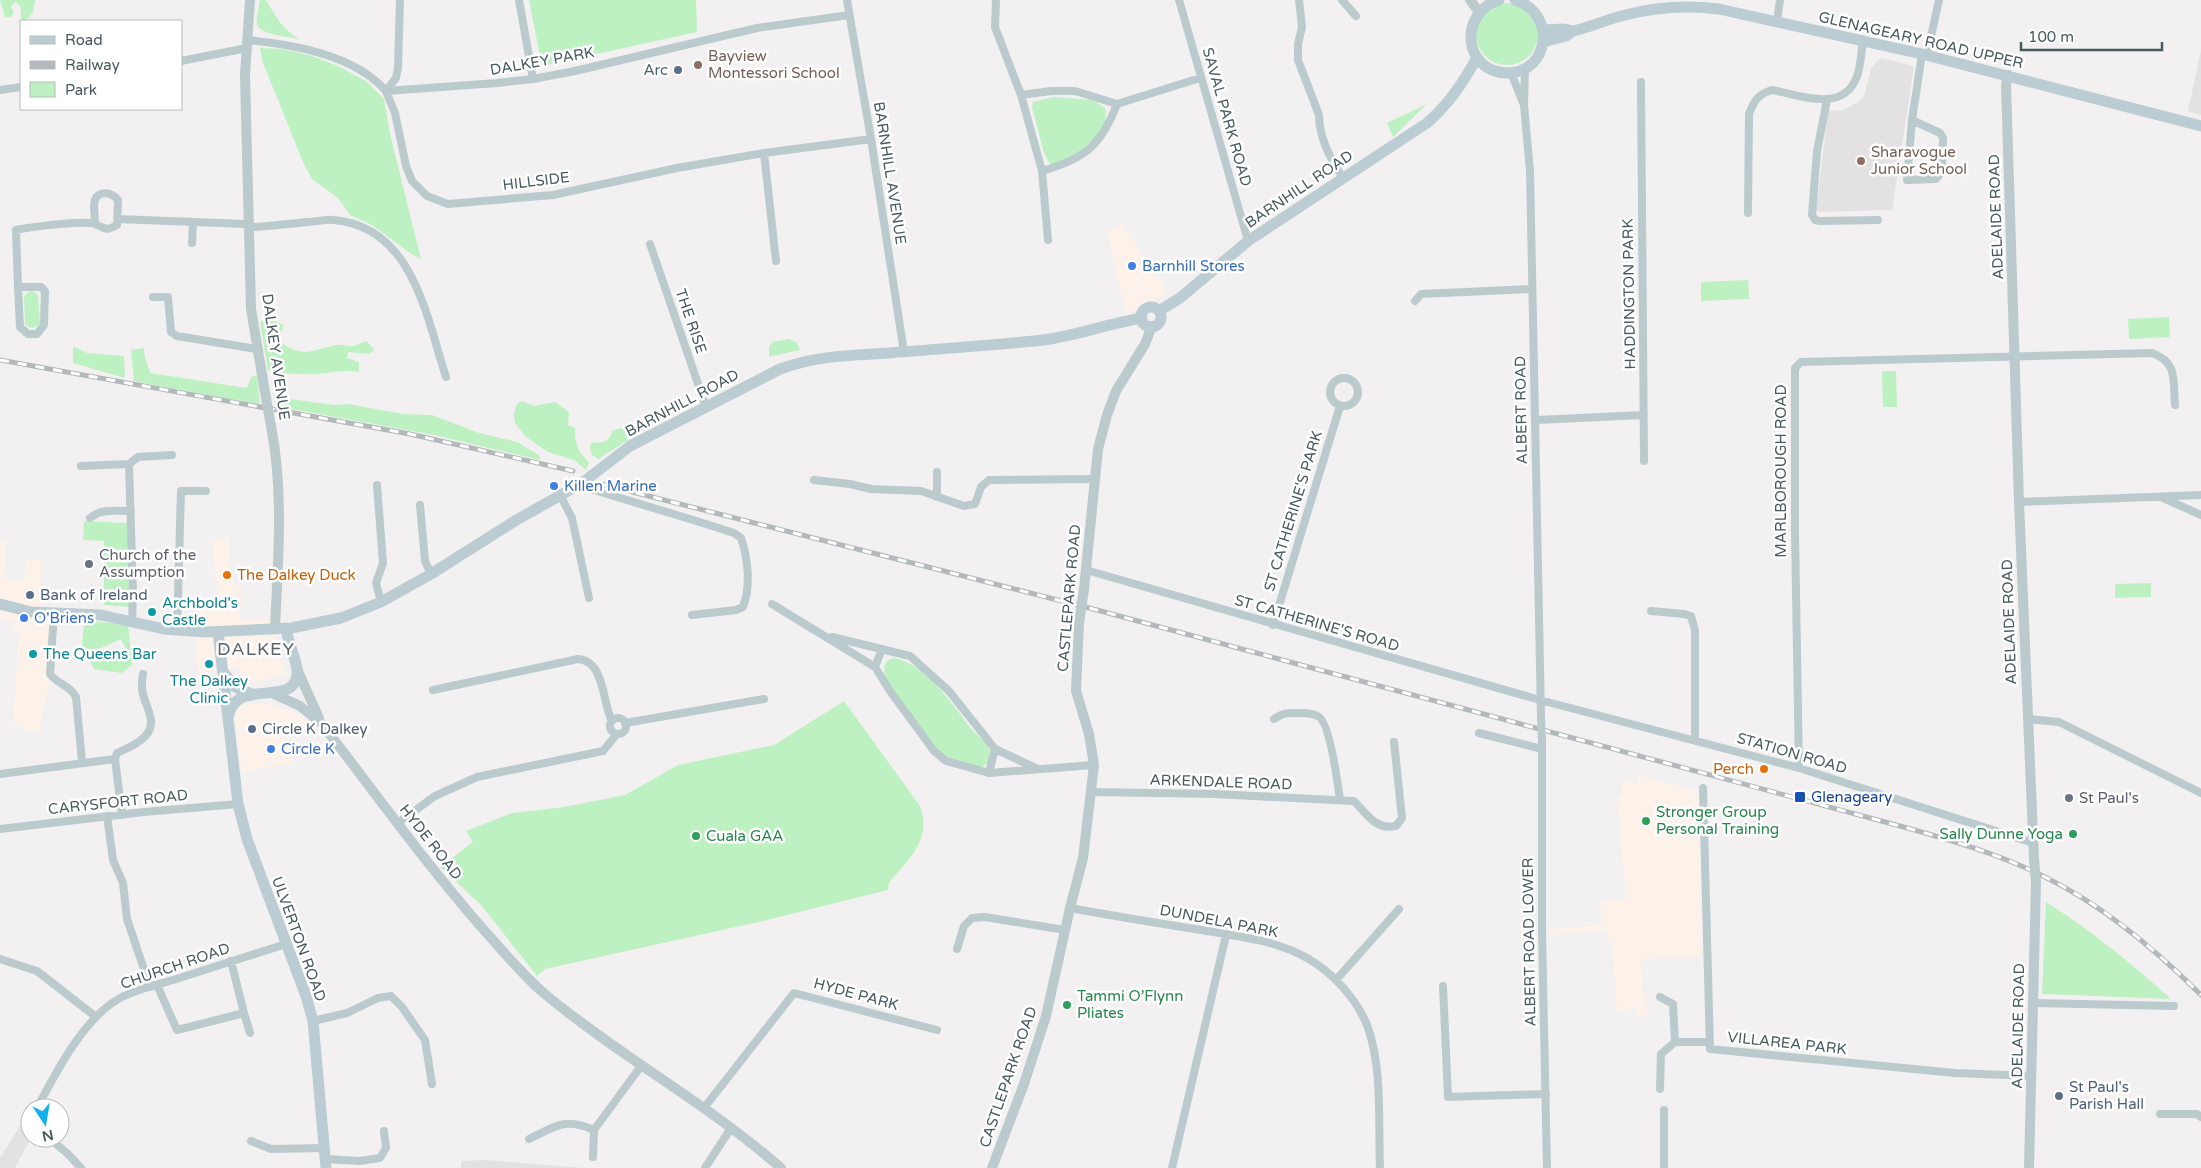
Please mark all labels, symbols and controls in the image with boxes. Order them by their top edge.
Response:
street label: GLENAGEARY ROAD UPPER [1817,8,2025,72]
legend [20,20,182,110]
scale bar [2021,20,2162,52]
text: 100 m [2028,28,2074,46]
text: Road [65,31,103,49]
street label: DALKEY PARK [489,43,595,79]
street label: SAVAL PARK ROAD [1199,46,1255,188]
place label: Bayview Montessori School [708,47,840,82]
text: Railway [65,56,120,74]
marker: Bayview Montessori School [692,59,704,71]
place label: Arc [643,61,668,79]
marker: Arc [672,64,684,76]
text: Park [65,81,97,99]
street label: BARNHILL AVENUE [870,100,910,246]
place label: Sharavogue Junior School [1871,143,1967,178]
street label: BARNHILL ROAD [1242,146,1356,232]
street label: ADELAIDE ROAD [1985,154,2007,280]
marker: Sharavogue Junior School [1855,155,1867,167]
street label: HILLSIDE [502,168,570,194]
street label: HADDINGTON PARK [1619,218,1639,370]
place label: Barnhill Stores [1142,257,1245,275]
marker: Barnhill Stores [1126,260,1138,272]
street label: THE RISE [671,286,711,356]
street label: DALKEY AVENUE [258,293,294,421]
street label: ALBERT ROAD [1511,356,1531,464]
street label: BARNHILL ROAD [622,365,742,441]
street label: MARLBOROUGH ROAD [1772,384,1790,558]
street label: ST CATHERINE'S PARK [1260,429,1326,593]
place label: Killen Marine [564,477,657,495]
marker: Killen Marine [548,480,560,492]
street label: CASTLEPARK ROAD [1054,524,1084,672]
place label: Church of the Assumption [99,546,196,581]
marker: Church of the Assumption [83,558,95,570]
street label: ADELAIDE ROAD [1998,559,2020,685]
place label: The Dalkey Duck [237,566,356,584]
marker: The Dalkey Duck [221,569,233,581]
place label: Bank of Ireland [40,586,148,604]
marker: Bank of Ireland [24,589,36,601]
street label: ST CATHERINE'S ROAD [1233,591,1401,655]
place label: Archbold's Castle [162,594,238,629]
marker: Archbold's Castle [146,606,158,618]
place label: O'Briens [34,609,94,627]
marker: O'Briens [18,612,30,624]
district label: DALKEY [217,638,295,660]
place label: The Queens Bar [43,645,157,663]
marker: The Queens Bar [27,648,39,660]
marker: The Dalkey Clinic [203,658,215,670]
place label: The Dalkey Clinic [170,672,248,707]
place label: Circle K Dalkey [262,720,368,738]
marker: Circle K Dalkey [246,723,258,735]
street label: STATION ROAD [1735,729,1849,777]
place label: Circle K [281,740,335,758]
marker: Circle K [265,743,277,755]
place label: Perch [1713,760,1754,778]
marker: Perch [1758,763,1770,775]
street label: ARKENDALE ROAD [1149,771,1293,793]
street label: CARYSFORT ROAD [47,786,189,818]
place label: Glenageary [1811,788,1892,806]
place label: St Paul's [2079,789,2139,807]
marker: Glenageary [1793,790,1807,804]
marker: St Paul's [2063,792,2075,804]
street label: HYDE ROAD [396,801,466,883]
place label: Stronger Group Personal Training [1656,803,1779,838]
marker: Stronger Group Personal Training [1640,815,1652,827]
place label: Sally Dunne Yoga [1939,825,2063,843]
place label: Cuala GAA [706,827,783,845]
marker: Sally Dunne Yoga [2067,828,2079,840]
marker: Cuala GAA [690,830,702,842]
street label: ALBERT ROAD LOWER [1519,857,1539,1027]
street label: ULVERTON ROAD [268,874,330,1004]
street label: DUNDELA PARK [1158,901,1280,941]
street label: CHURCH ROAD [118,939,232,993]
street label: ADELAIDE ROAD [2008,963,2028,1089]
street label: HYDE PARK [812,974,900,1014]
place label: Tammi O’Flynn Pliates [1077,987,1183,1022]
marker: Tammi O’Flynn Pliates [1061,999,1073,1011]
street label: CASTLEPARK ROAD [975,1004,1041,1150]
street label: VILLAREA PARK [1727,1028,1847,1058]
place label: St Paul's Parish Hall [2069,1078,2144,1113]
marker: St Paul's Parish Hall [2053,1090,2065,1102]
north arrow [20,1098,70,1148]
text: N [40,1126,55,1145]

